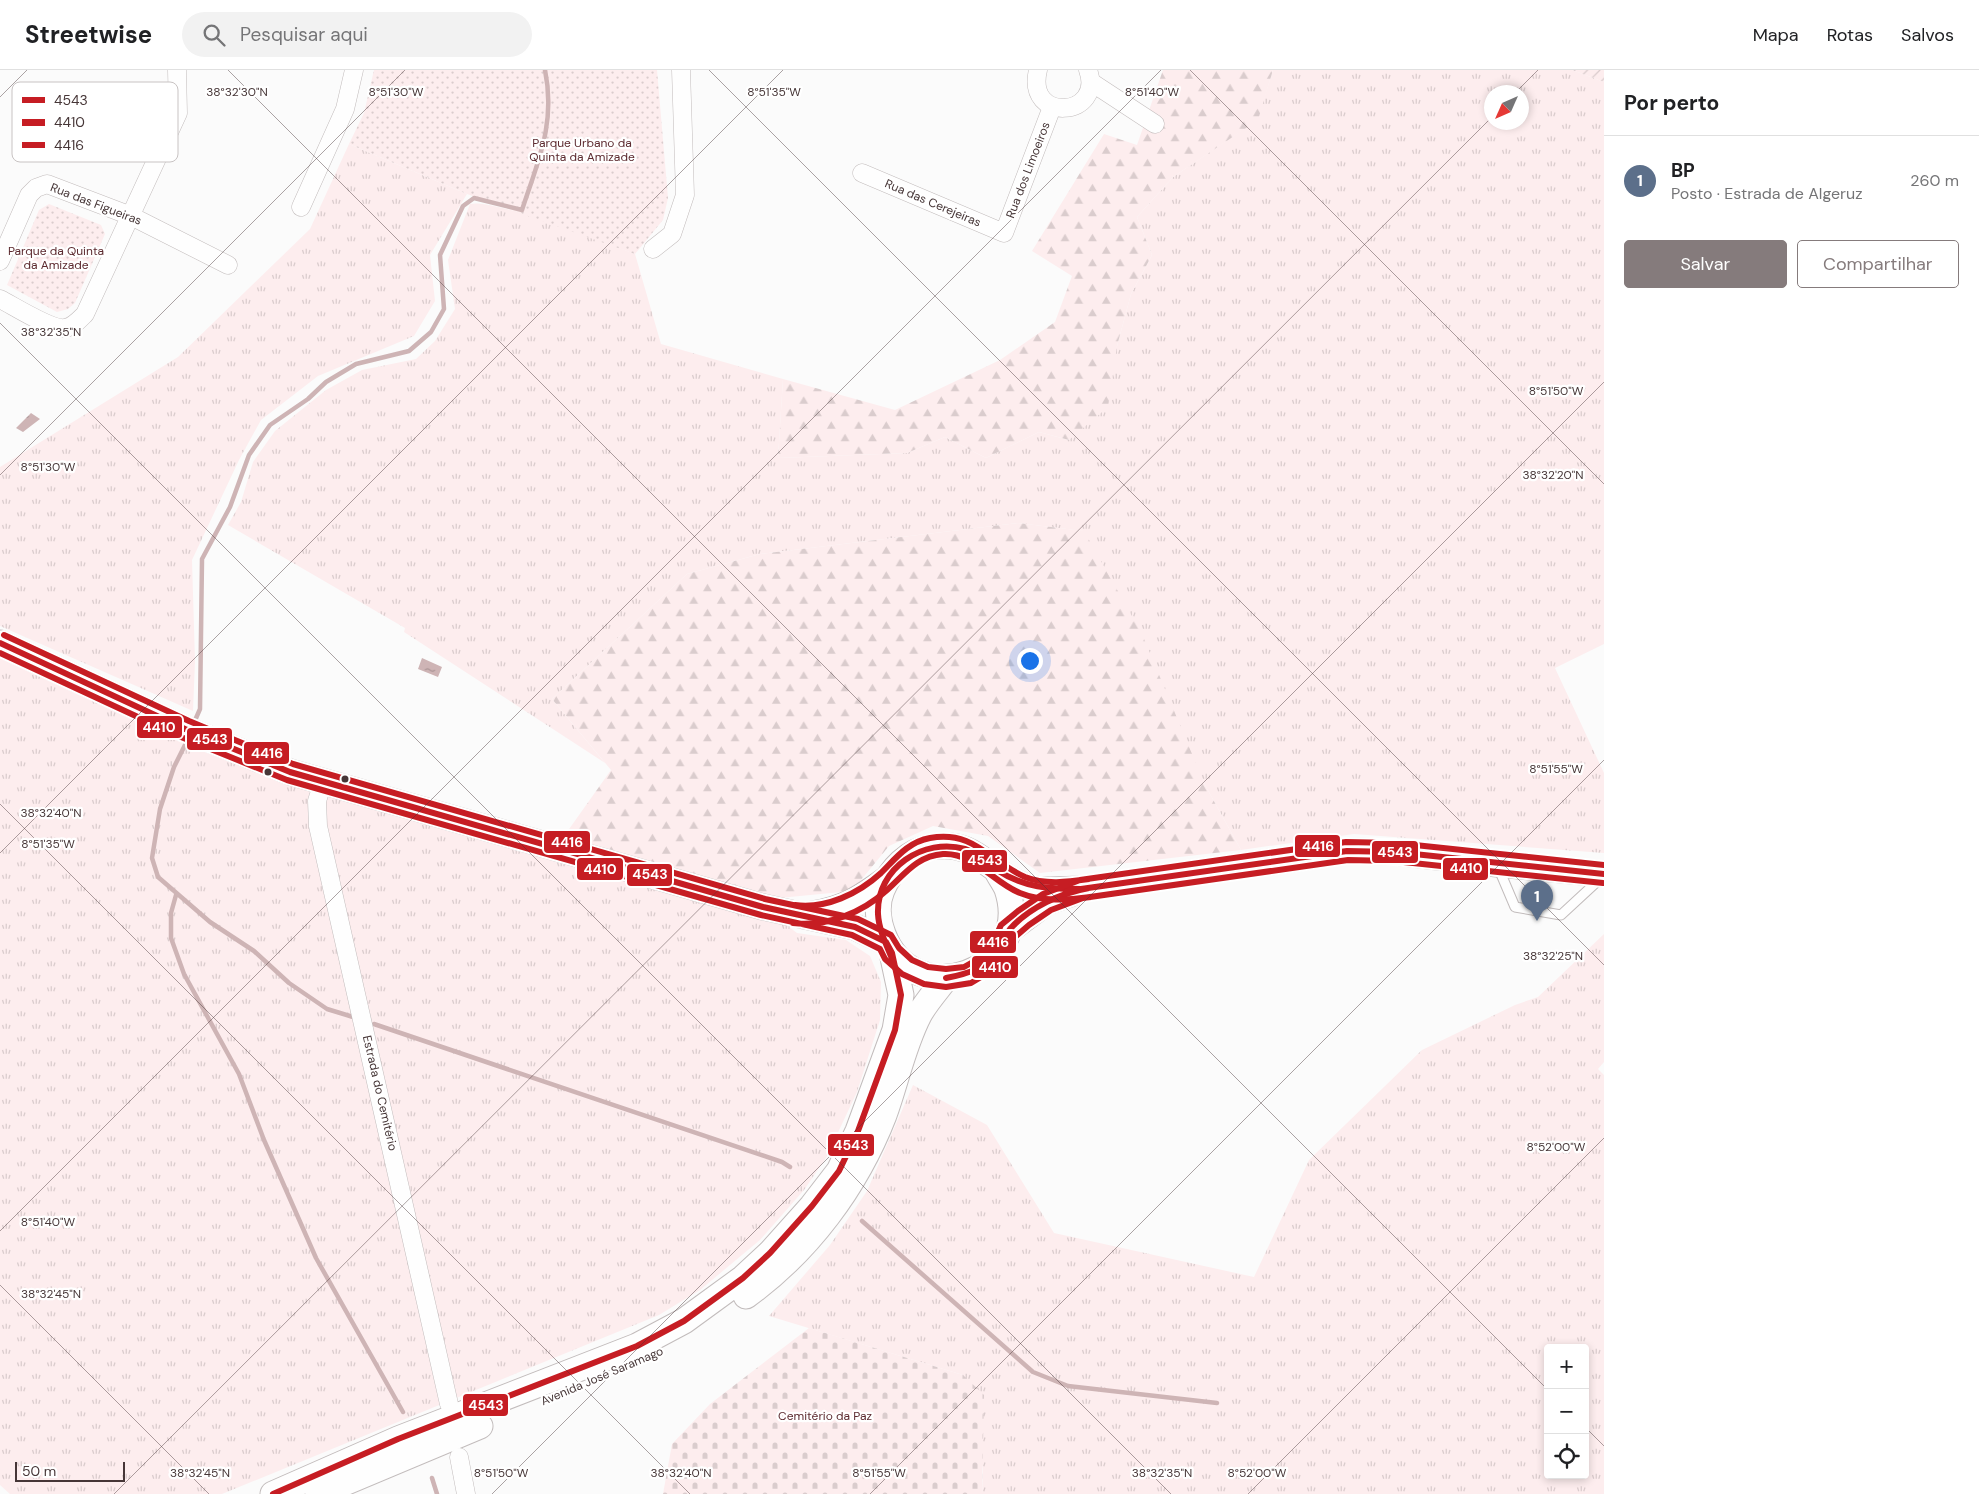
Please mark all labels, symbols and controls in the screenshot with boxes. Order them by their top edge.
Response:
search box [182,12,532,57]
text: Streetwise [25,19,152,50]
icon: search [200,21,228,49]
text: Pesquisar aqui [240,22,368,47]
text: Mapa [1753,23,1799,47]
text: Rotas [1827,23,1873,47]
text: Salvos [1901,23,1954,47]
legend [12,82,178,162]
text: 38°32'30"N [206,84,268,100]
text: 8°51'30"W [369,84,424,100]
text: 8°51'35"W [747,84,801,100]
text: 8°51'40"W [1125,84,1180,100]
north arrow [1484,85,1529,130]
text: Por perto [1624,89,1719,117]
text: 4543 [54,91,88,109]
text: 4410 [54,113,85,131]
street label: Rua dos Limoeiros [1002,120,1054,220]
park label: Parque Urbano da Quinta da Amizade [529,135,635,165]
text: 4416 [54,136,84,154]
text: BP [1671,158,1695,183]
text: 1 [1637,170,1643,191]
text: 260 m [1910,170,1959,191]
street label: Rua das Cerejeiras [882,176,984,230]
street label: Rua das Figueiras [48,179,144,229]
text: Posto · Estrada de Algeruz [1671,183,1863,204]
button: Salvar [1624,240,1787,288]
button: Compartilhar [1797,240,1959,288]
park label: Parque da Quinta da Amizade [8,243,104,273]
text: 38°32'35"N [21,324,81,340]
text: 8°51'50"W [1529,383,1584,399]
text: 8°51'30"W [21,459,76,475]
text: 38°32'20"N [1522,467,1584,483]
your location [1017,648,1043,674]
line badge: 4410 [136,715,183,739]
text: 4410 [142,718,176,736]
line badge: 4543 [186,727,233,751]
text: 4543 [192,730,228,748]
line badge: 4416 [243,741,290,765]
text: 4416 [251,744,283,762]
text: 8°51'55"W [1529,761,1583,777]
unlabelled marker [263,767,273,777]
unlabelled marker [340,774,350,784]
text: 38°32'40"N [20,805,82,821]
line badge: 4416 [543,830,591,854]
text: 4416 [551,833,583,851]
line badge: 4416 [1294,834,1341,858]
text: 8°51'35"W [21,836,75,852]
text: 4416 [1302,837,1334,855]
line badge: 4543 [1371,840,1419,864]
text: 4543 [1377,843,1413,861]
line badge: 4543 [961,849,1008,873]
text: 4543 [967,851,1003,869]
line badge: 4410 [576,857,624,881]
line badge: 4410 [1442,857,1489,881]
text: 4410 [1449,859,1483,877]
text: 4410 [583,860,617,878]
line badge: 4543 [626,863,673,887]
text: 4543 [632,865,668,883]
pin: 1 [1521,880,1553,921]
line badge: 4416 [969,930,1017,954]
text: 4416 [977,933,1009,951]
text: 38°32'25"N [1523,948,1583,964]
line badge: 4410 [971,955,1019,979]
text: 4410 [978,958,1012,976]
street label: Estrada do Cemitério [359,1034,401,1152]
line badge: 4543 [827,1133,875,1157]
text: 4543 [833,1136,869,1154]
text: 8°52'00"W [1527,1139,1586,1155]
text: 8°51'40"W [21,1214,76,1230]
text: 38°32'45"N [21,1286,81,1302]
street label: Avenida José Saramago [538,1343,666,1409]
map controls [1544,1344,1589,1479]
button: + [1544,1344,1589,1389]
button: − [1544,1389,1589,1434]
line badge: 4543 [462,1393,509,1417]
text: 4543 [468,1396,504,1414]
park label: Cemitério da Paz [778,1408,872,1424]
button: locate [1544,1434,1589,1479]
scale bar [15,1459,125,1482]
text: 50 m [22,1462,56,1480]
text: 38°32'45"N [170,1465,230,1481]
text: 8°51'50"W [474,1465,529,1481]
text: 38°32'40"N [650,1465,712,1481]
text: 8°51'55"W [852,1465,906,1481]
text: 38°32'35"N [1132,1465,1192,1481]
text: 8°52'00"W [1228,1465,1287,1481]

